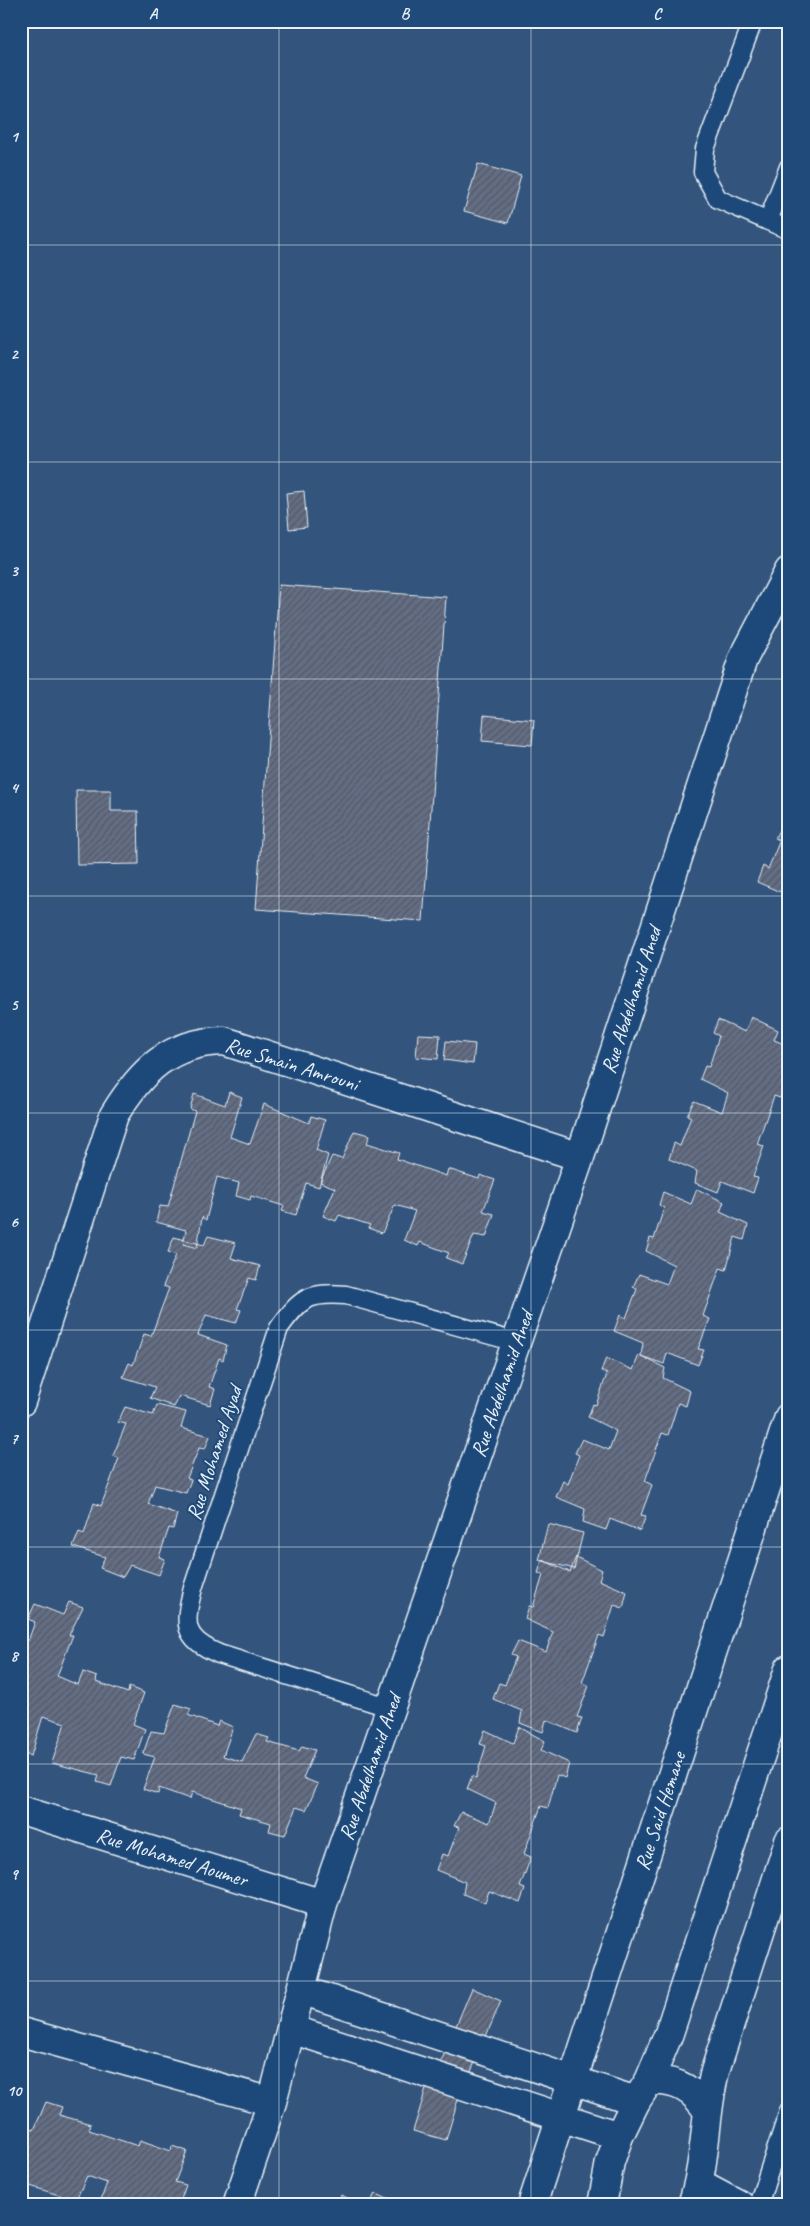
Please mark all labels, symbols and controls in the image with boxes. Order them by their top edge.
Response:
text: A [149,4,159,24]
text: B [401,4,411,24]
text: C [653,4,663,24]
text: 1 [10,127,19,147]
text: 2 [10,344,19,364]
text: 3 [10,561,19,581]
text: 4 [10,778,19,798]
street label: Rue Abdelhamid Aned [595,920,668,1077]
text: 5 [11,995,20,1015]
street label: Rue Smain Amrouni [222,1031,365,1097]
text: 6 [10,1212,19,1232]
street label: Rue Abdelhamid Aned [465,1304,540,1460]
street label: Rue Mohamed Ayad [180,1379,249,1523]
text: 7 [10,1429,19,1449]
text: 8 [10,1646,19,1666]
street label: Rue Abdelhamid Aned [333,1687,408,1843]
street label: Rue Said Hemane [629,1747,692,1873]
street label: Rue Mohamed Aoumer [93,1822,252,1893]
text: 9 [10,1864,19,1884]
text: 10 [7,2081,23,2101]

